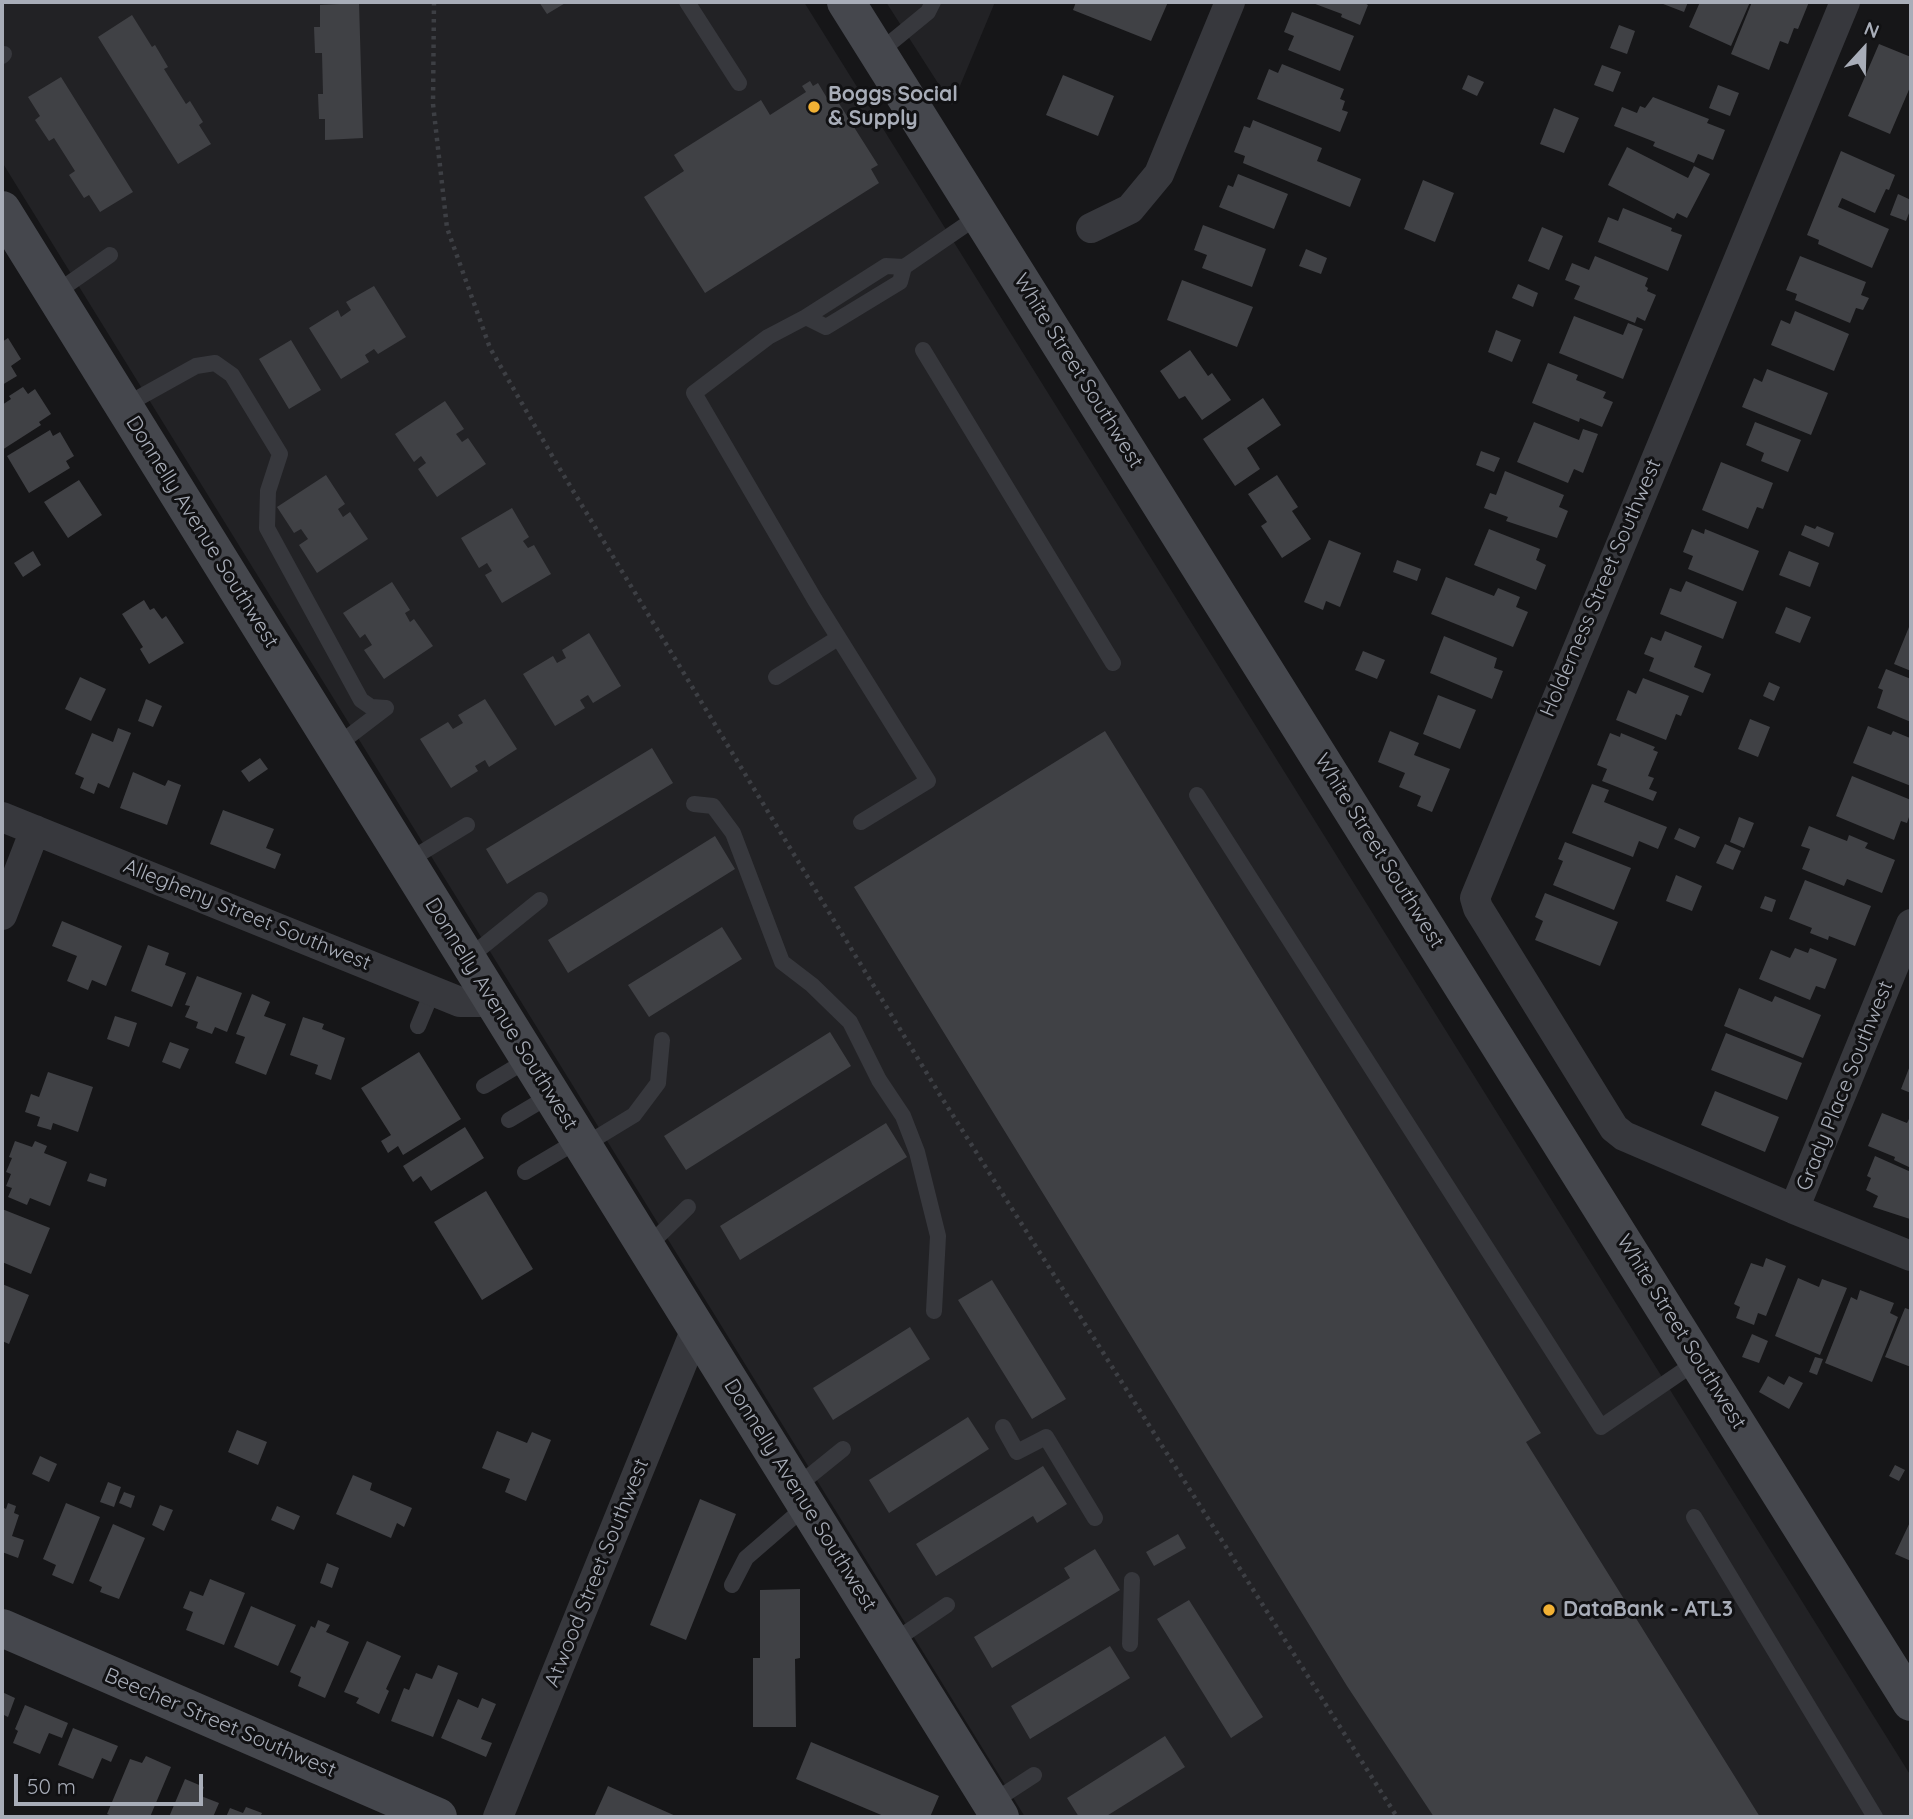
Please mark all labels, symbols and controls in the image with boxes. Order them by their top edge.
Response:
north arrow [1829,14,1899,84]
text: N [1861,16,1883,43]
place label: Boggs Social & Supply [828,82,958,132]
marker: Boggs Social & Supply [806,99,822,115]
street label: White Street Southwest [1008,269,1148,473]
street label: Donnelly Avenue Southwest [120,411,284,653]
street label: Holderness Street Southwest [1535,455,1667,721]
street label: White Street Southwest [1309,749,1449,953]
street label: Allegheny Street Southwest [120,854,374,976]
street label: Donnelly Avenue Southwest [419,893,583,1135]
street label: Grady Place Southwest [1791,977,1899,1195]
street label: White Street Southwest [1611,1230,1751,1434]
street label: Donnelly Avenue Southwest [718,1374,882,1616]
street label: Atwood Street Southwest [540,1455,654,1691]
place label: DataBank - ATL3 [1563,1597,1733,1623]
marker: DataBank - ATL3 [1541,1602,1557,1618]
street label: Beecher Street Southwest [100,1663,340,1783]
scale bar [18,1759,206,1803]
text: 50 m [27,1773,76,1799]

